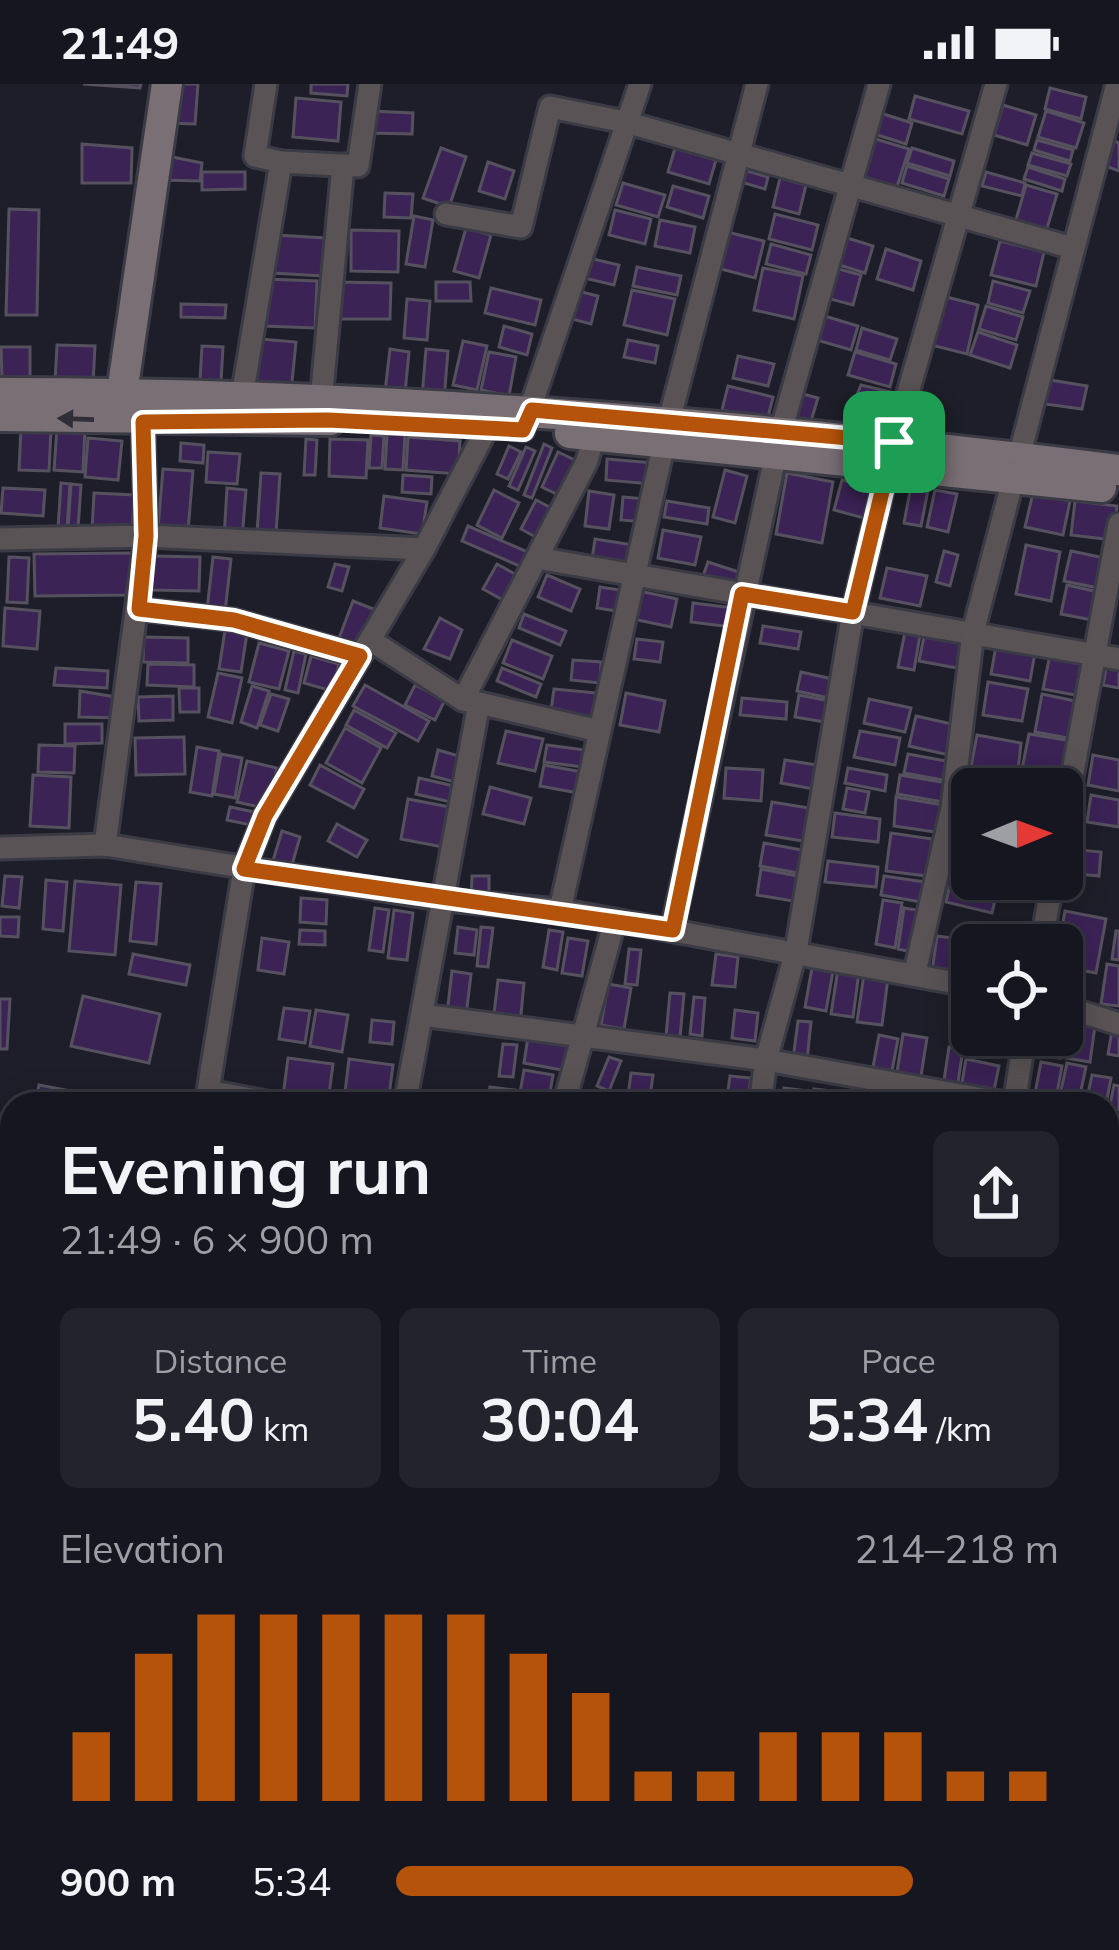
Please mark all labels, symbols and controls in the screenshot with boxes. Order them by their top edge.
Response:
text: 21:49 [60,14,179,70]
pin [843,391,945,493]
one-way arrow [56,409,94,428]
icon: arrive [861,409,927,475]
north arrow [951,768,1083,900]
map controls [951,768,1083,1056]
button: locate [951,924,1083,1056]
text: Evening run [60,1128,431,1211]
button: share [933,1131,1059,1257]
text: 21:49 · 6 × 900 m [60,1215,374,1264]
text: Distance [154,1340,287,1381]
text: Time [522,1340,597,1381]
text: Pace [861,1340,936,1381]
text: 5.40 [132,1381,255,1456]
text: 30:04 [480,1381,639,1456]
text: 5:34 [805,1381,928,1456]
text: km [255,1408,309,1449]
text: /km [928,1408,992,1449]
text: Elevation [60,1524,225,1573]
text: 214–218 m [854,1524,1059,1573]
text: 900 m [60,1857,176,1906]
text: 5:34 [252,1857,331,1906]

